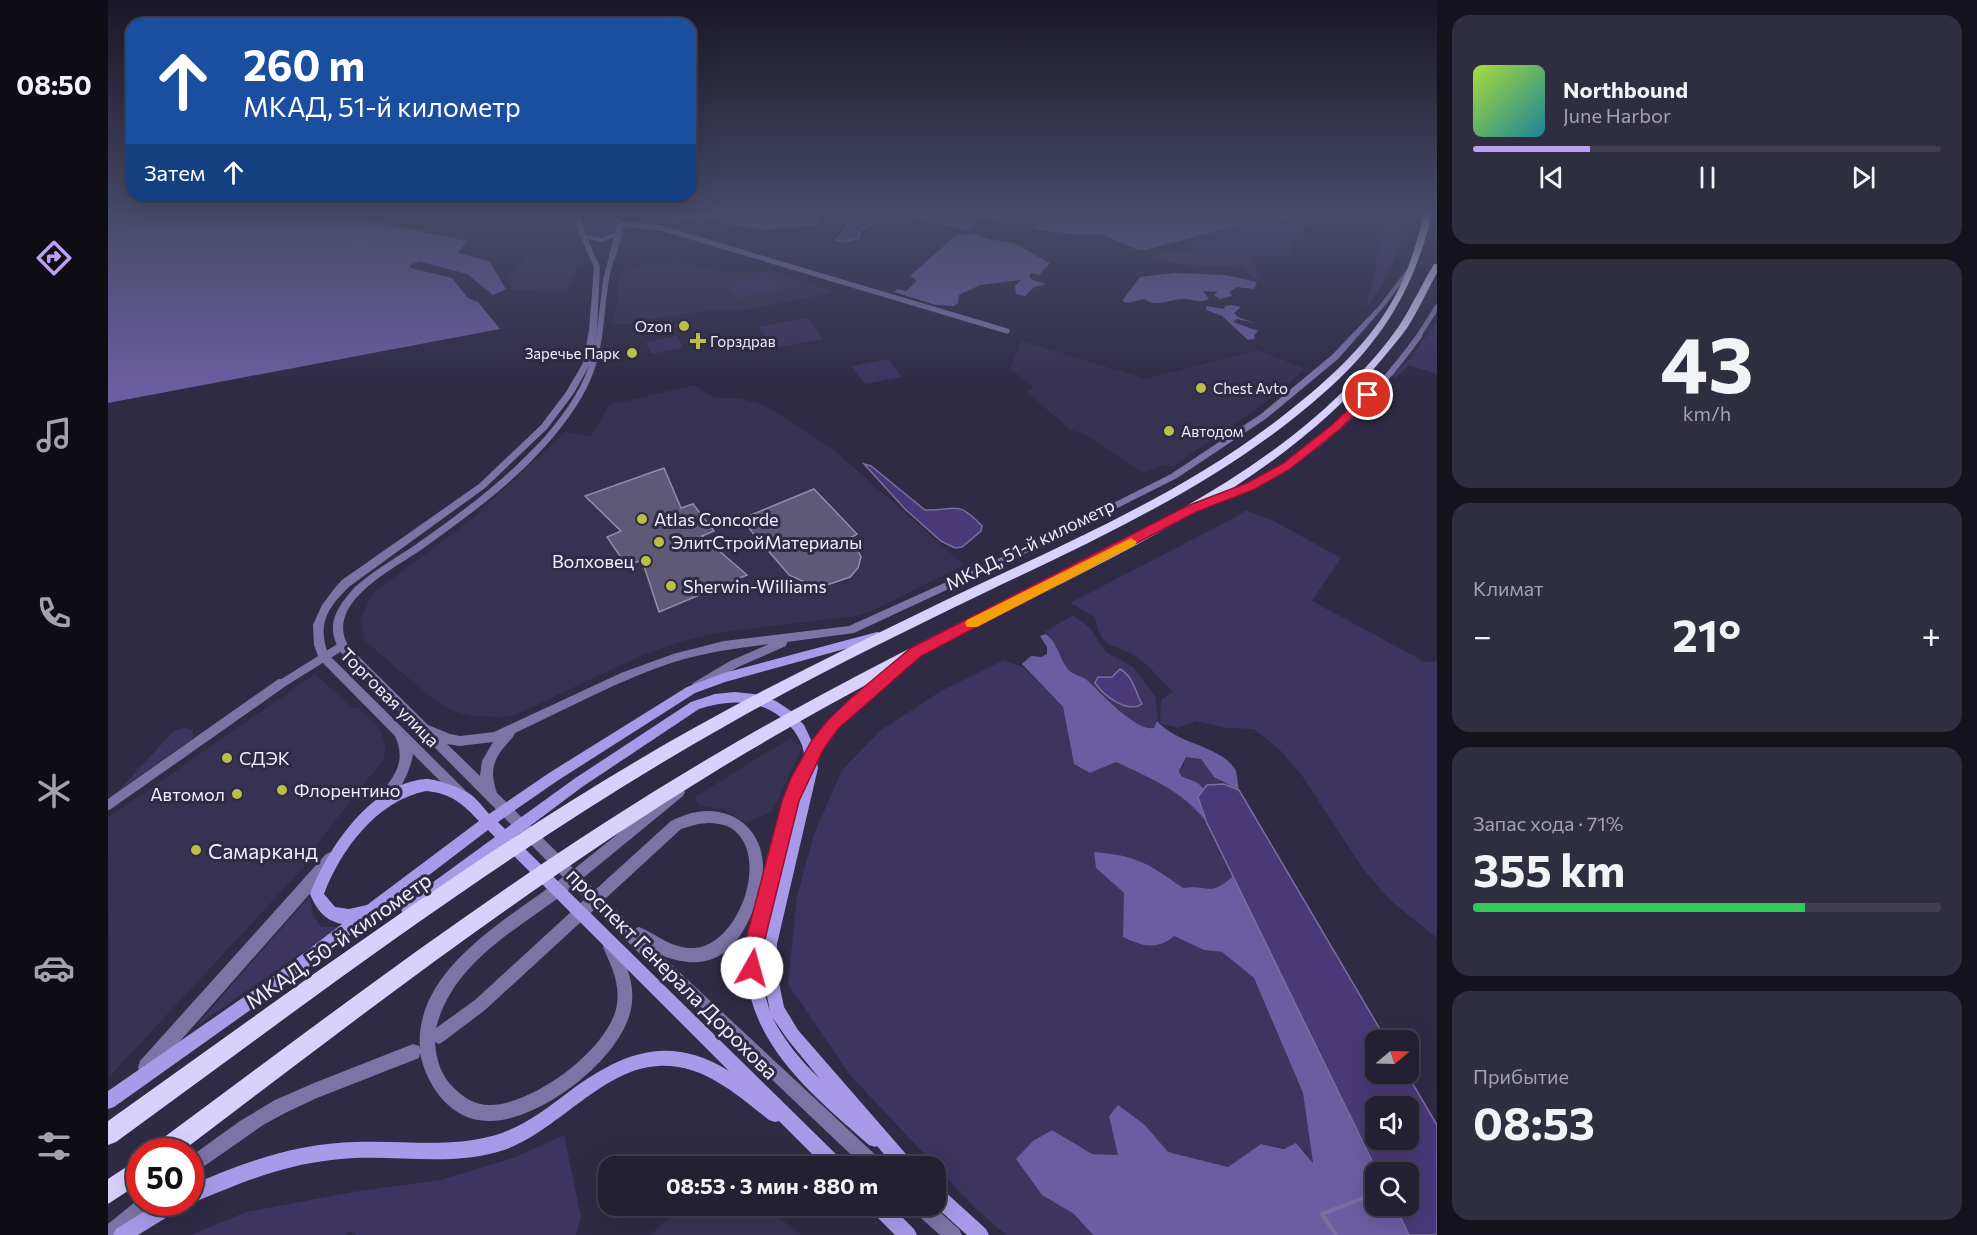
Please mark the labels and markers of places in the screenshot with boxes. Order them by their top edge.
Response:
place label: Ozon [635,317,672,335]
marker: Ozon [677,319,691,333]
place label: Горздрав [710,332,776,350]
marker: Горздрав [691,334,705,348]
place label: Заречье Парк [525,344,620,362]
marker: Заречье Парк [625,346,639,360]
pin [1342,369,1393,420]
place label: Chest Avto [1213,379,1288,397]
marker: Chest Avto [1194,381,1208,395]
place label: Автодом [1181,422,1244,440]
marker: Автодом [1162,424,1176,438]
place label: Atlas Concorde [654,508,779,530]
marker: Atlas Concorde [635,512,649,526]
place label: ЭлитСтройМатериалы [671,531,862,553]
marker: ЭлитСтройМатериалы [652,535,666,549]
place label: Волховец [552,550,635,572]
marker: Волховец [639,554,653,568]
place label: Sherwin-Williams [683,575,827,597]
marker: Sherwin-Williams [664,579,678,593]
place label: СДЭК [239,747,290,769]
marker: СДЭК [220,751,234,765]
place label: Флорентино [294,779,401,801]
place label: Автомол [150,783,225,805]
marker: Флорентино [275,783,289,797]
marker: Автомол [230,787,244,801]
place label: Самарканд [208,838,318,863]
marker: Самарканд [189,843,203,857]

